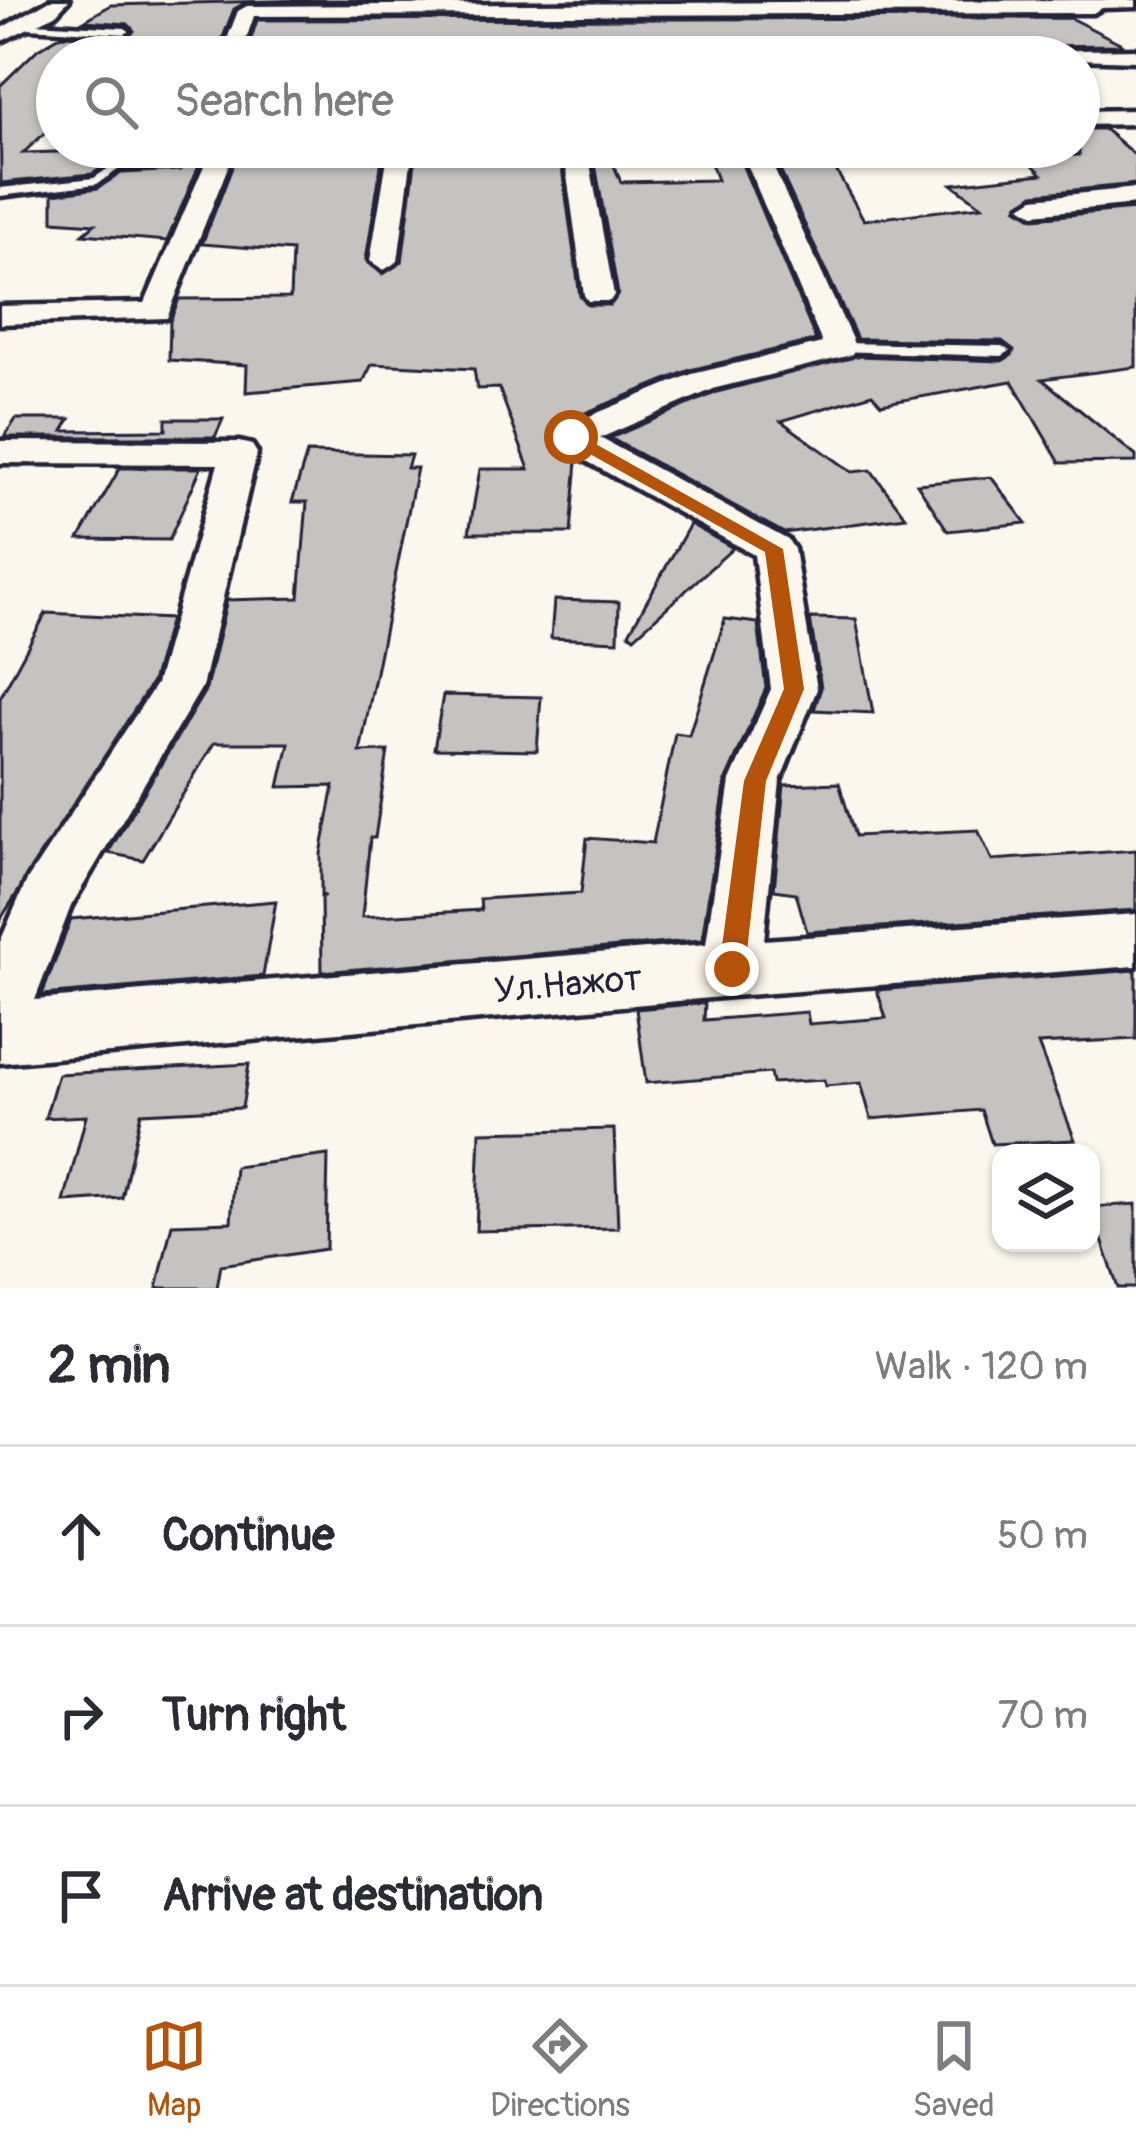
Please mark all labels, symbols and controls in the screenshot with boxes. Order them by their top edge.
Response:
search box [36,36,1100,168]
icon: search [78,69,144,135]
text: Search here [174,74,394,130]
route start [544,410,598,464]
route end [705,942,759,996]
street label: Ул.Нажот [492,956,644,1013]
map controls [992,1144,1100,1252]
button: layers [992,1144,1100,1252]
text: 2 min [48,1334,170,1398]
text: Walk · 120 m [875,1342,1088,1391]
icon: ahead [48,1503,114,1569]
text: Continue [162,1508,335,1564]
text: 50 m [997,1511,1088,1560]
icon: right [48,1683,114,1749]
text: Turn right [162,1688,346,1744]
text: 70 m [998,1691,1088,1740]
icon: arrive [48,1863,114,1929]
text: Arrive at destination [162,1868,543,1924]
tab: Map [141,2013,207,2126]
tab: Directions [490,2013,630,2126]
tab: Saved [913,2013,995,2126]

